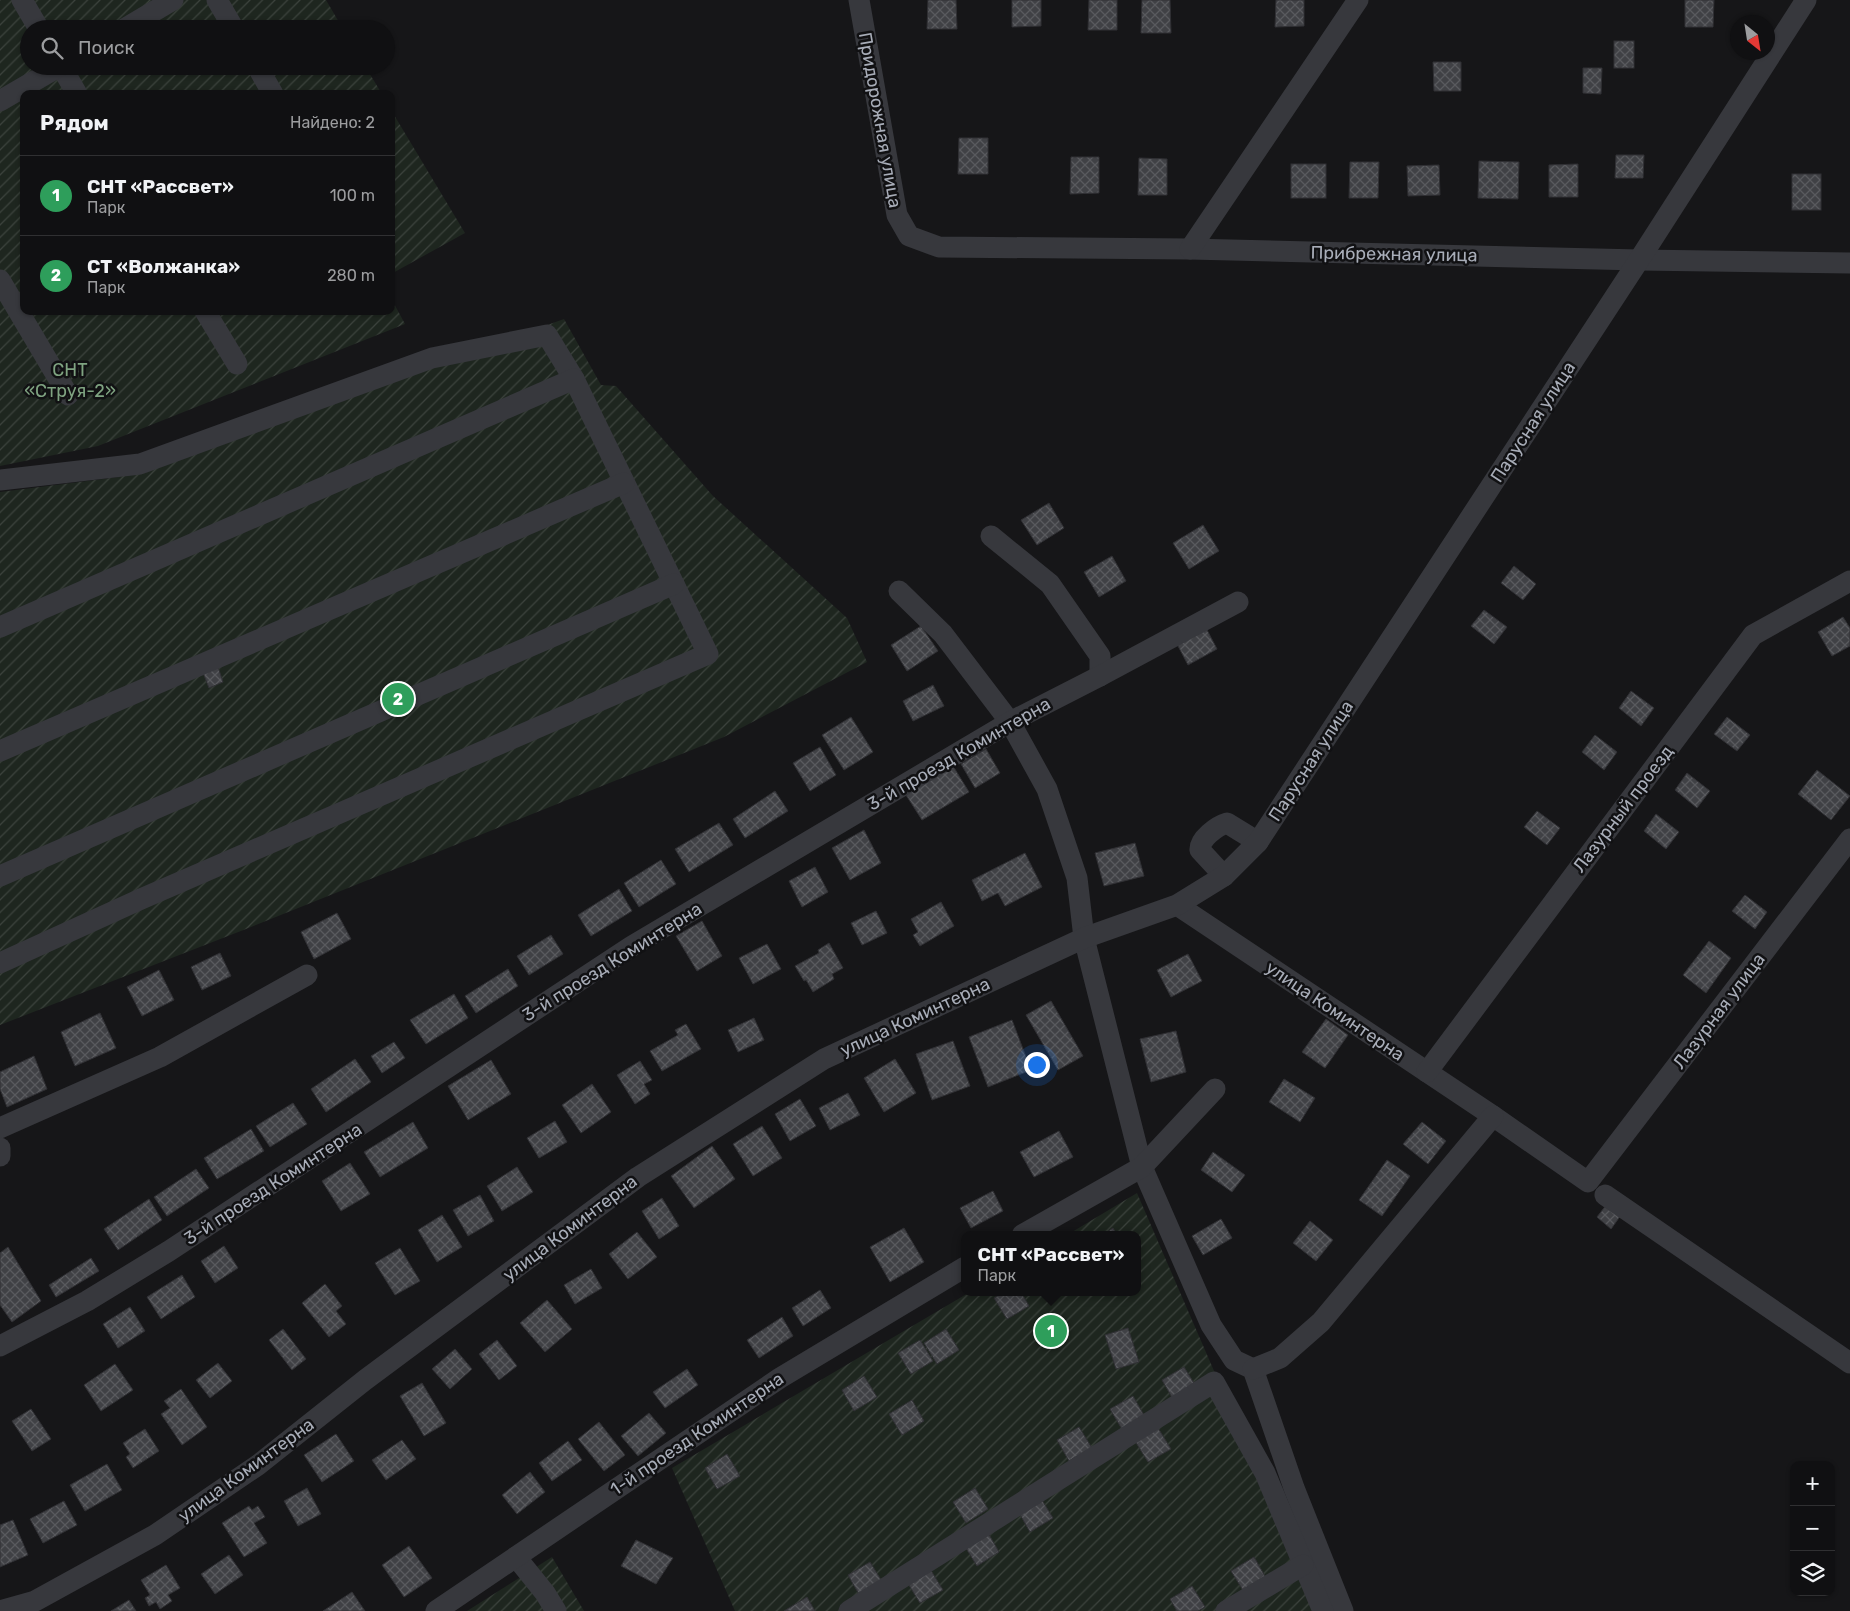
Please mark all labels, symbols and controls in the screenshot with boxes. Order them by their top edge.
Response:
north arrow [1730,15,1775,60]
search box [20,20,395,75]
street label: Придорожная улица [854,30,906,210]
icon: search [38,34,66,62]
text: Поиск [78,36,135,59]
text: Рядом [40,110,109,135]
text: Найдено: 2 [290,113,375,132]
text: СНТ «Рассвет» [87,175,234,198]
text: 1 [52,186,60,205]
text: 100 m [330,186,375,205]
text: Парк [87,198,125,217]
street label: Прибрежная улица [1310,242,1478,266]
text: СТ «Волжанка» [87,255,240,278]
text: 2 [51,266,61,285]
text: 280 m [327,266,375,285]
text: Парк [87,278,125,297]
street label: Парусная улица [1486,357,1580,487]
park label: СНТ «Струя-2» [24,359,116,402]
pin: 2 [382,680,414,718]
street label: 3-й проезд Коминтерна [864,693,1054,815]
street label: Парусная улица [1264,696,1358,826]
street label: Лазурный проезд [1568,741,1678,877]
street label: 3-й проезд Коминтерна [518,898,706,1026]
street label: Лазурная улица [1668,949,1770,1073]
street label: улица Коминтерна [1261,956,1409,1066]
street label: улица Коминтерна [837,973,993,1061]
your location [1024,1052,1050,1078]
street label: 3-й проезд Коминтерна [180,1118,366,1250]
street label: улица Коминтерна [498,1170,642,1286]
popup [961,1231,1141,1296]
text: СНТ «Рассвет» [978,1243,1124,1266]
text: Парк [978,1266,1016,1285]
pin: 1 [1035,1312,1067,1350]
street label: 1-й проезд Коминтерна [606,1368,788,1500]
street label: улица Коминтерна [174,1413,318,1527]
map controls [1790,1461,1835,1596]
button: + [1790,1461,1835,1506]
button: − [1790,1506,1835,1551]
button: layers [1790,1551,1835,1596]

